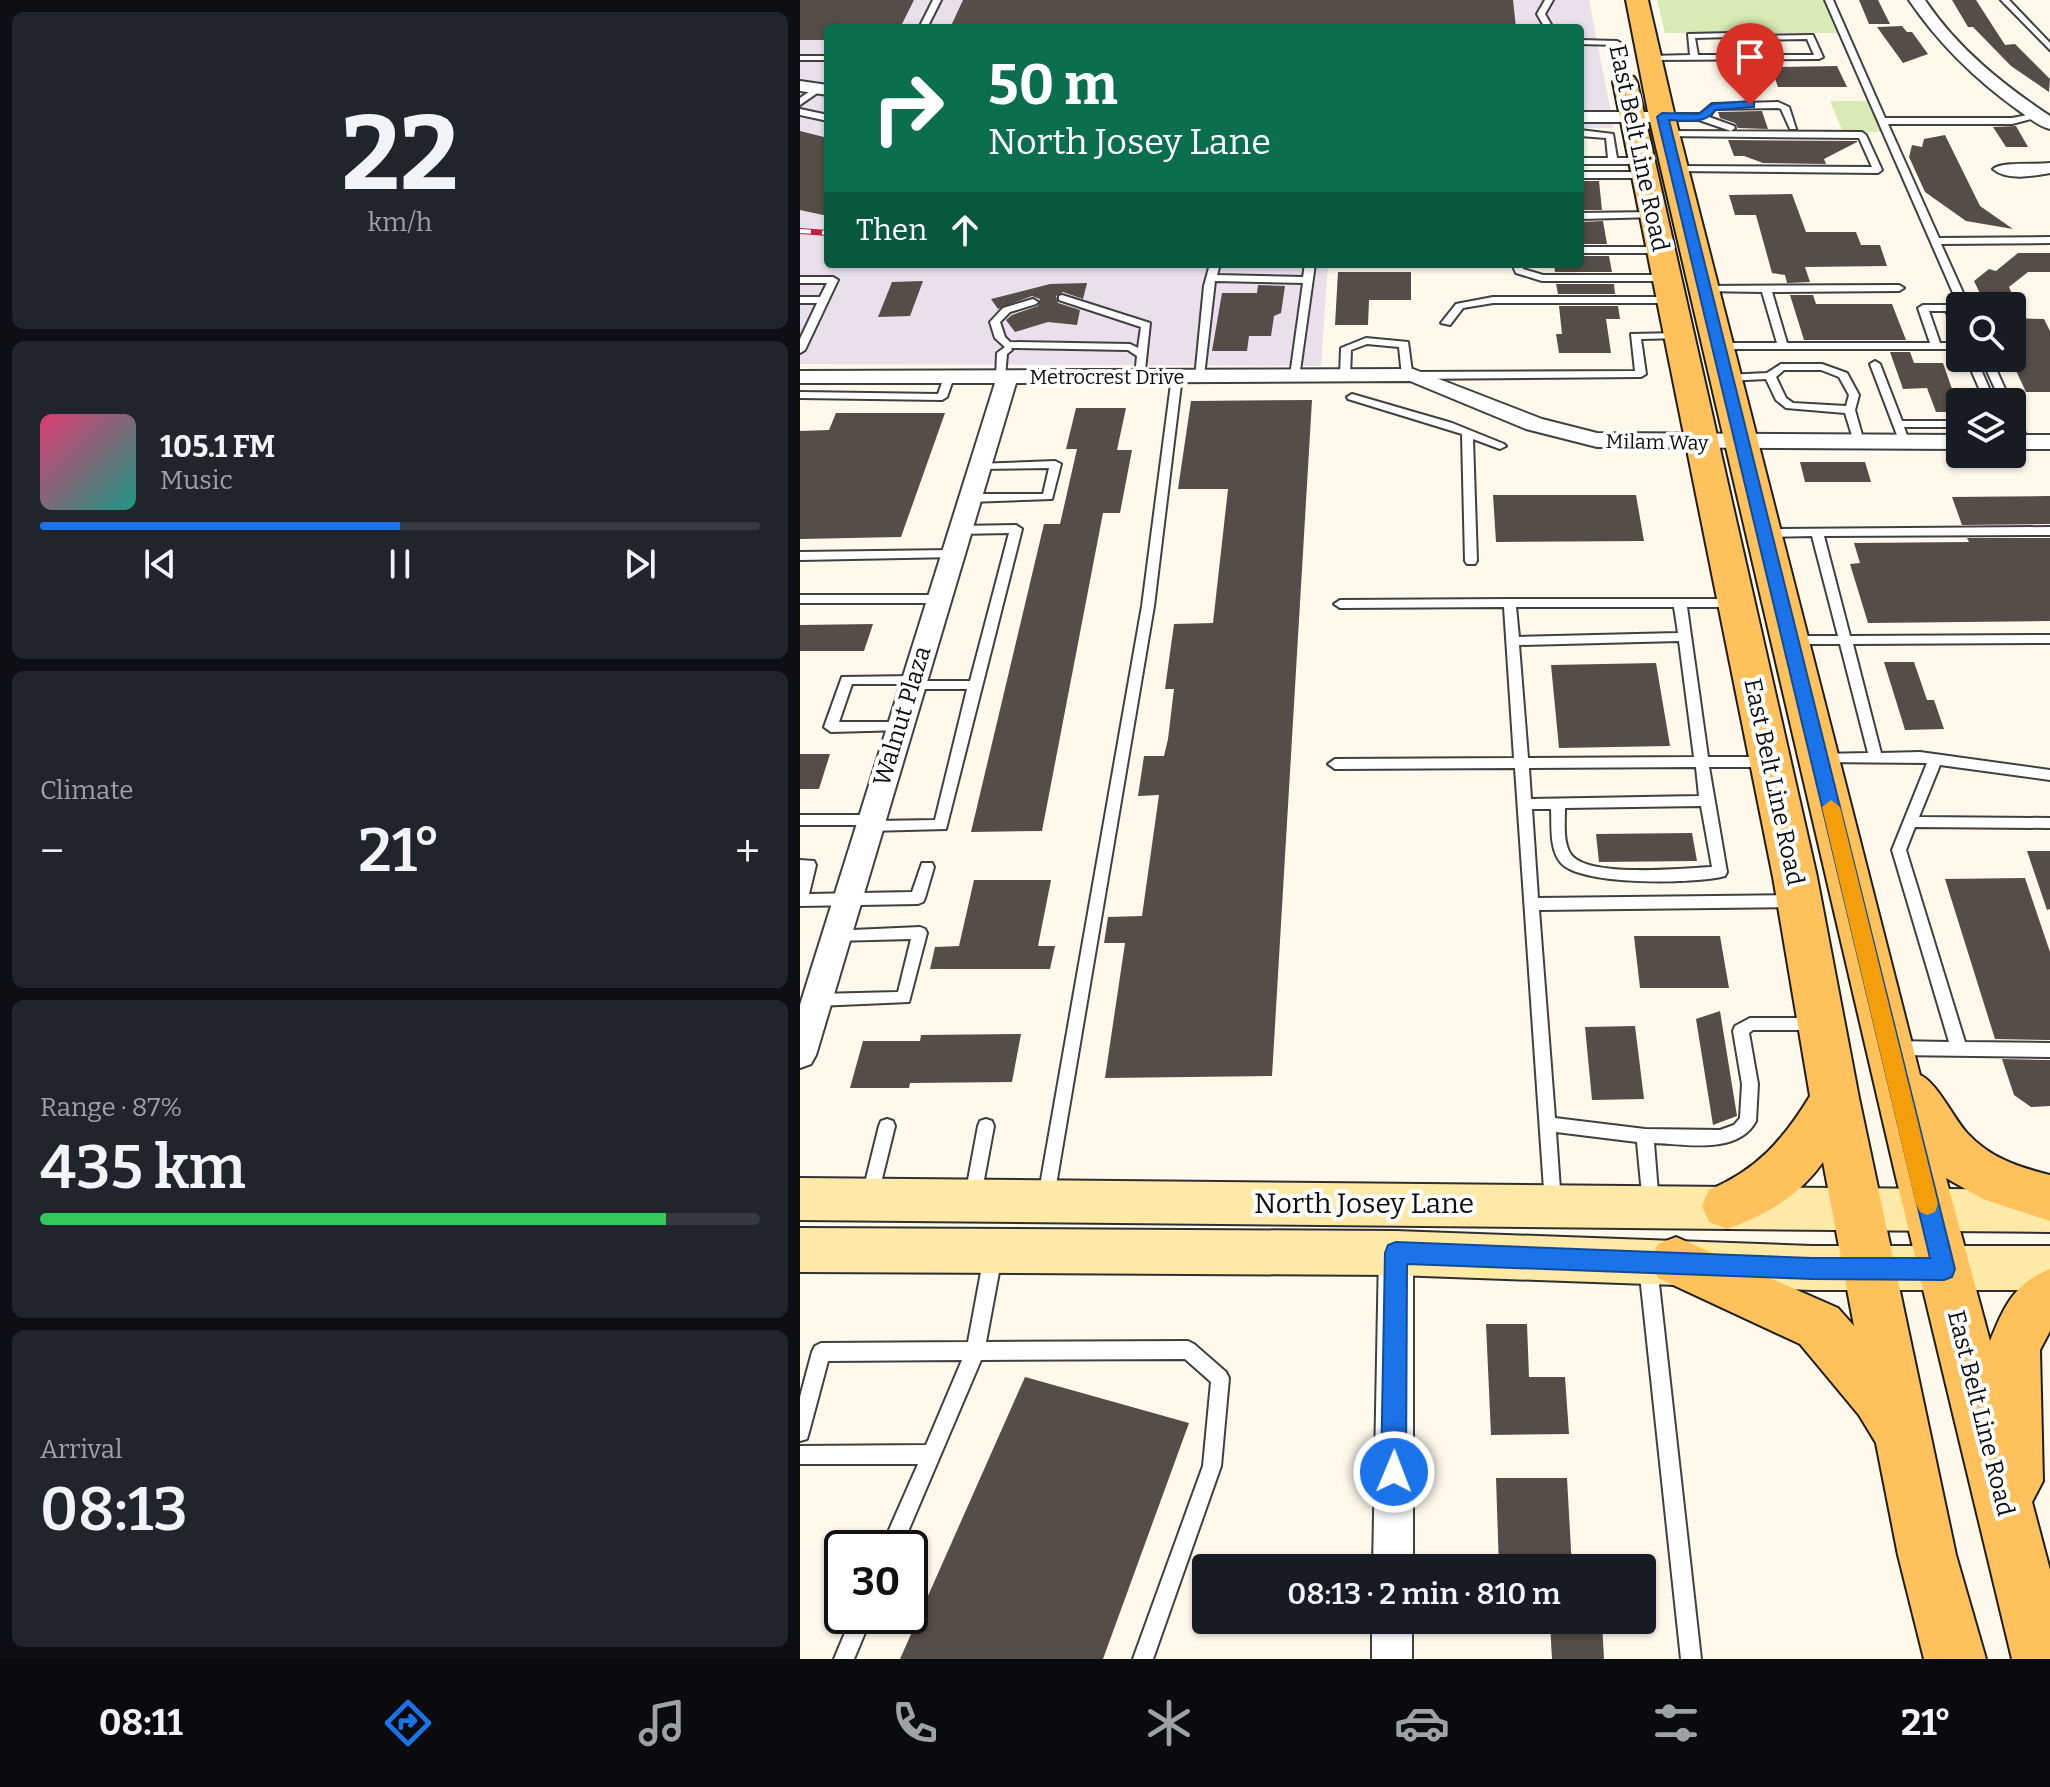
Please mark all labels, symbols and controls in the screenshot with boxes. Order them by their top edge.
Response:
pin [1716,23,1784,105]
icon: arrive [1728,35,1772,79]
street label: East Belt Line Road [1603,42,1675,254]
text: 50 m [988,52,1118,119]
icon: right [856,56,960,160]
text: 22 [341,92,459,217]
text: North Josey Lane [988,120,1271,164]
text: km/h [368,207,432,238]
icon: ahead [943,208,987,252]
text: Then [856,212,927,248]
map controls [1946,292,2026,468]
button: search [1946,292,2026,372]
street label: Metrocrest Drive [1030,365,1184,389]
button: layers [1946,388,2026,468]
text: 105.1 FM [160,429,275,465]
street label: Milam Way [1605,429,1709,455]
text: Music [160,465,233,496]
icon: previous [138,542,182,586]
icon: pause [378,542,422,586]
icon: next [618,542,662,586]
street label: Walnut Plaza [867,643,937,789]
street label: East Belt Line Road [1738,676,1810,888]
text: Climate [40,775,134,806]
text: 21° [358,815,441,887]
text: − [40,825,64,878]
text: + [735,825,760,878]
text: Range · 87% [40,1092,182,1123]
text: 435 km [40,1132,246,1204]
street label: North Josey Lane [1254,1187,1474,1220]
street label: East Belt Line Road [1942,1307,2020,1519]
position arrow [1352,1430,1436,1514]
text: Arrival [40,1434,122,1465]
text: 08:13 [40,1474,188,1546]
speed limit sign: 30 [824,1530,928,1634]
text: 08:13 · 2 min · 810 m [1287,1576,1561,1612]
icon: directions [380,1695,436,1751]
icon: music [634,1695,690,1751]
icon: phone [887,1695,943,1751]
icon: climate [1141,1695,1197,1751]
icon: car [1394,1695,1450,1751]
icon: filters [1648,1695,1704,1751]
text: 08:11 [99,1701,183,1745]
text: 21° [1901,1701,1951,1745]

